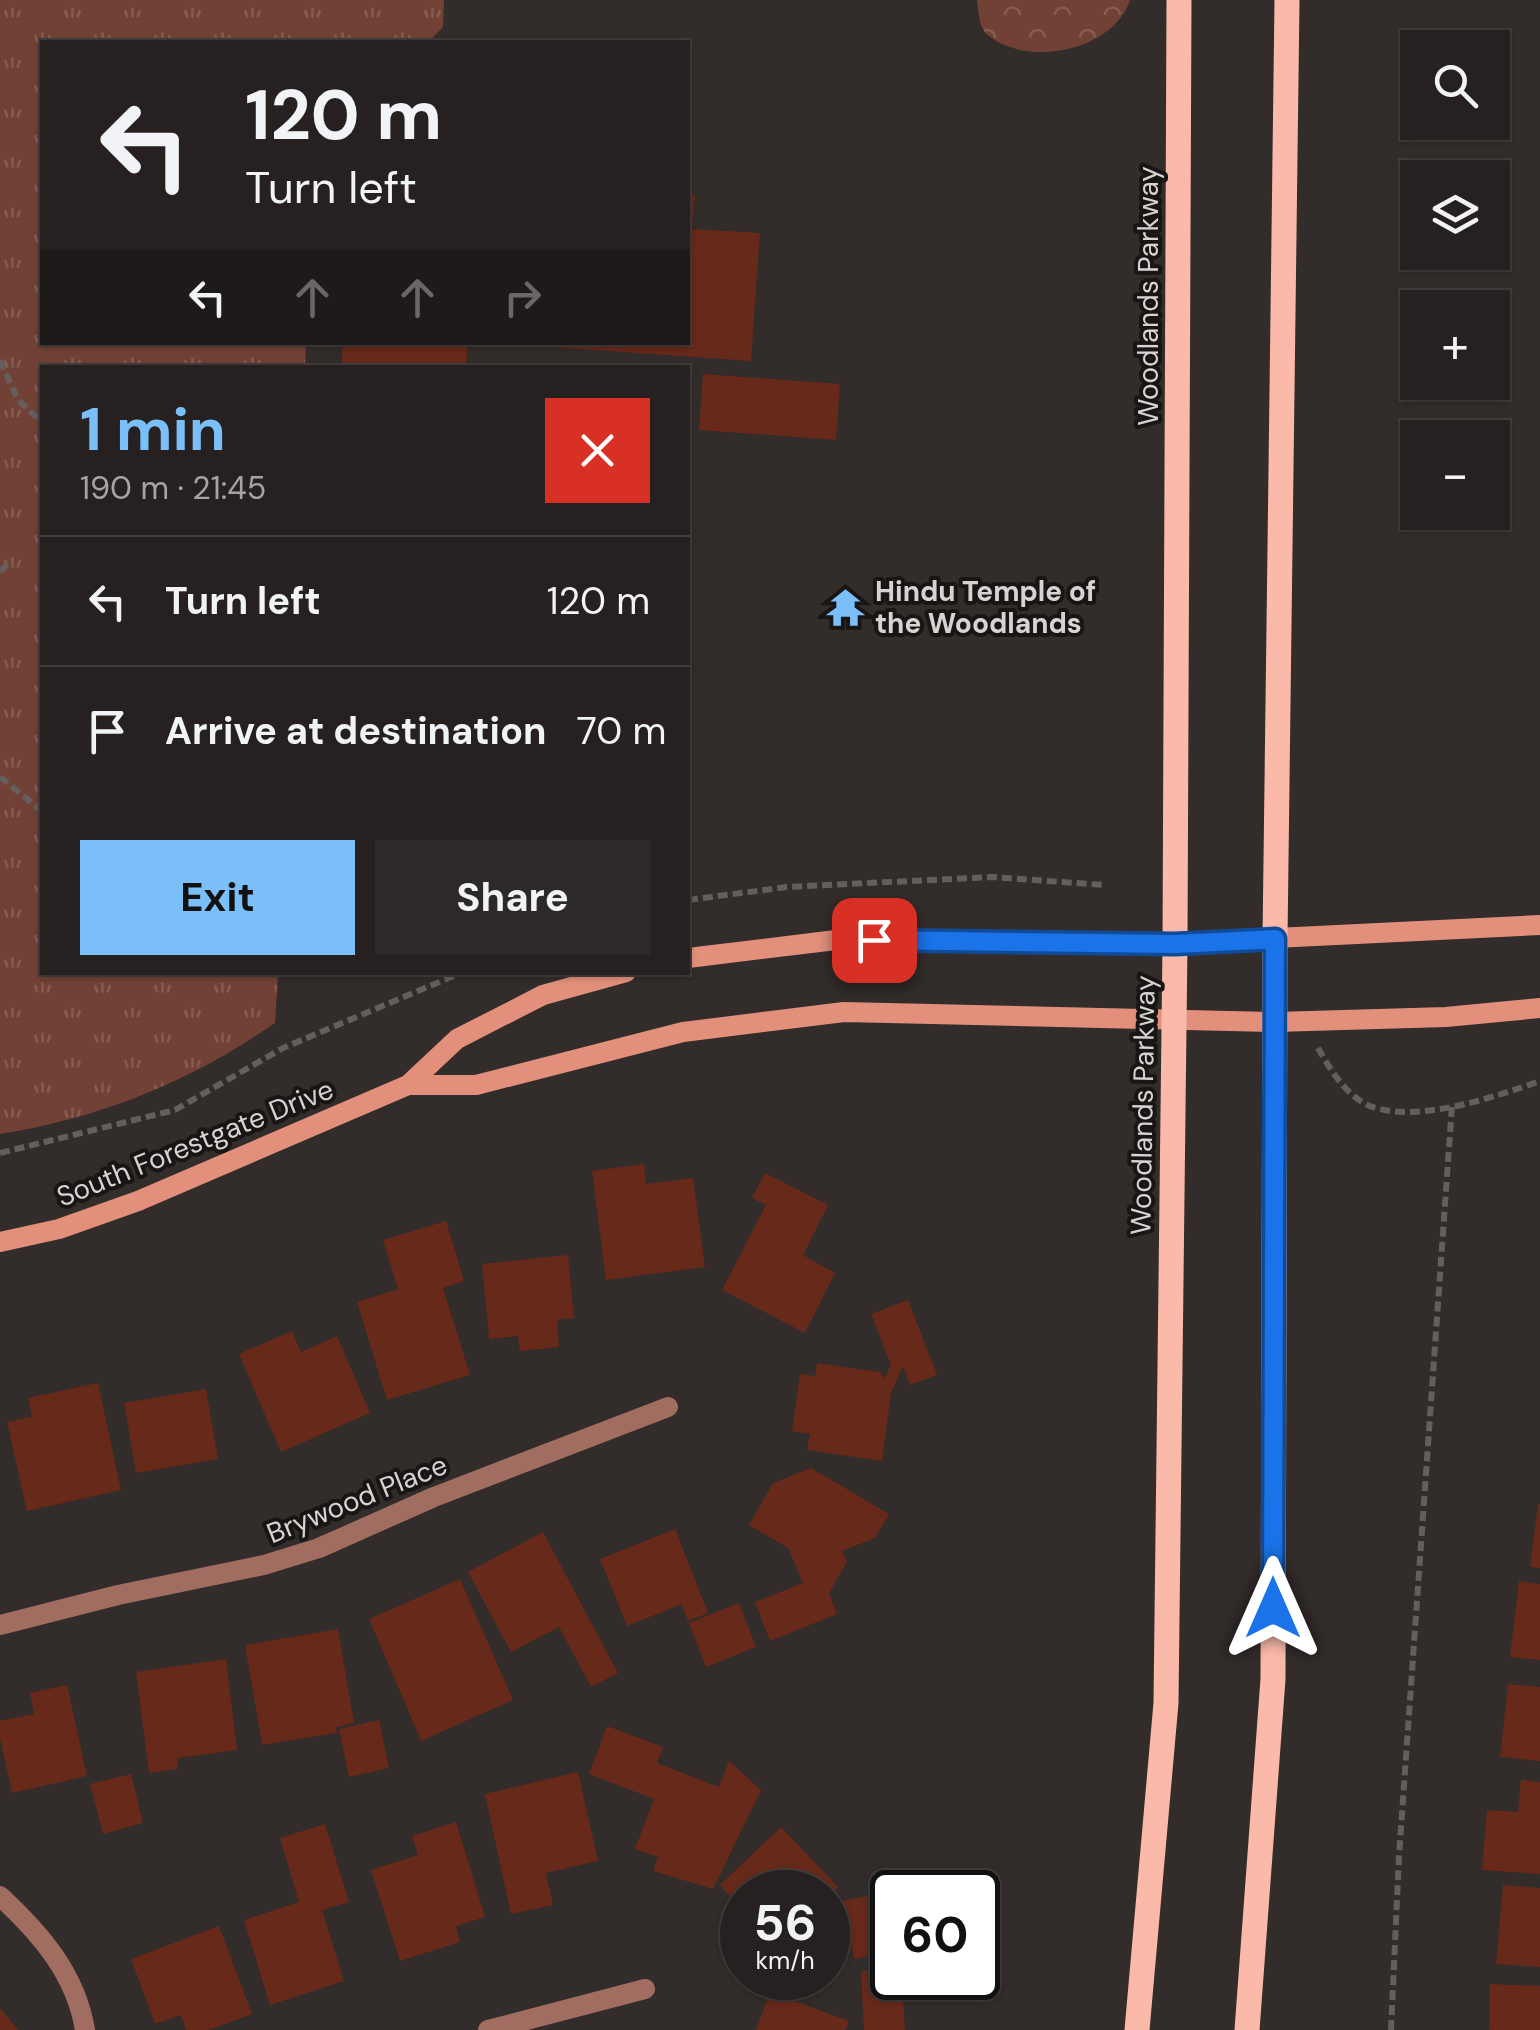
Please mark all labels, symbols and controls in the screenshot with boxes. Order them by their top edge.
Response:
map controls [1400,30,1510,530]
button: search [1400,30,1510,140]
text: 120 m [245,70,442,161]
icon: left [80,80,210,210]
text: Turn left [245,158,417,217]
button: layers [1400,160,1510,270]
street label: Woodlands Parkway [1130,166,1167,426]
icon: left [180,270,235,325]
icon: ahead [285,270,340,325]
icon: ahead [390,270,445,325]
icon: right [495,270,550,325]
button: + [1400,290,1510,400]
text: 1 min [80,390,226,469]
button: close [545,398,650,503]
button: − [1400,420,1510,530]
text: 190 m · 21:45 [80,467,266,509]
place label: Hindu Temple of the Woodlands [875,573,1096,642]
icon: left [80,574,135,629]
text: Turn left [165,576,321,626]
text: 120 m [547,576,650,626]
temple icon: Hindu Temple of the Woodlands [824,586,866,628]
icon: arrive [80,704,135,759]
text: Arrive at destination [165,706,547,756]
text: 70 m [577,706,666,756]
button: Exit [80,840,355,955]
button: Share [375,840,650,955]
pin [832,898,917,983]
icon: arrive [847,913,902,968]
street label: Woodlands Parkway [1122,975,1164,1235]
street label: South Forestgate Drive [51,1071,339,1215]
street label: Brywood Place [261,1446,453,1552]
position arrow [1221,1556,1325,1660]
speed limit sign: 60 [870,1870,1000,2000]
text: 56 [754,1890,816,1956]
text: km/h [755,1944,815,1977]

